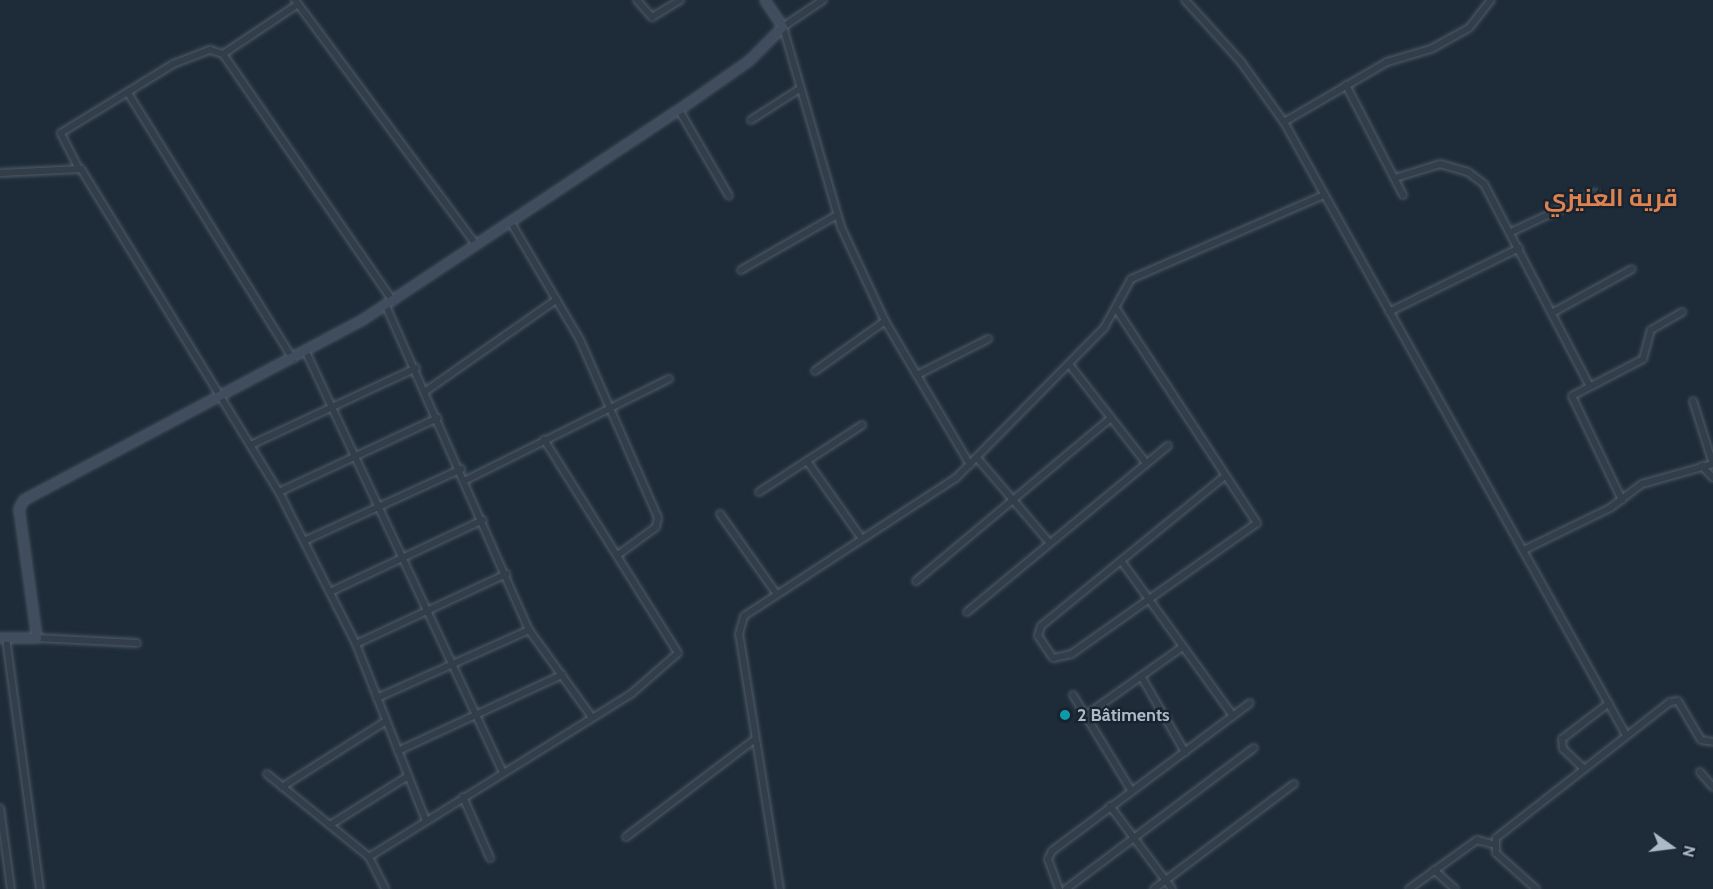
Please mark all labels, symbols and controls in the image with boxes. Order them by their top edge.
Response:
district label: قرية العنيزي [1544,184,1678,212]
place label: 2 Bâtiments [1077,704,1170,726]
marker: 2 Bâtiments [1058,708,1072,722]
north arrow [1641,817,1701,877]
text: N [1678,844,1700,859]

